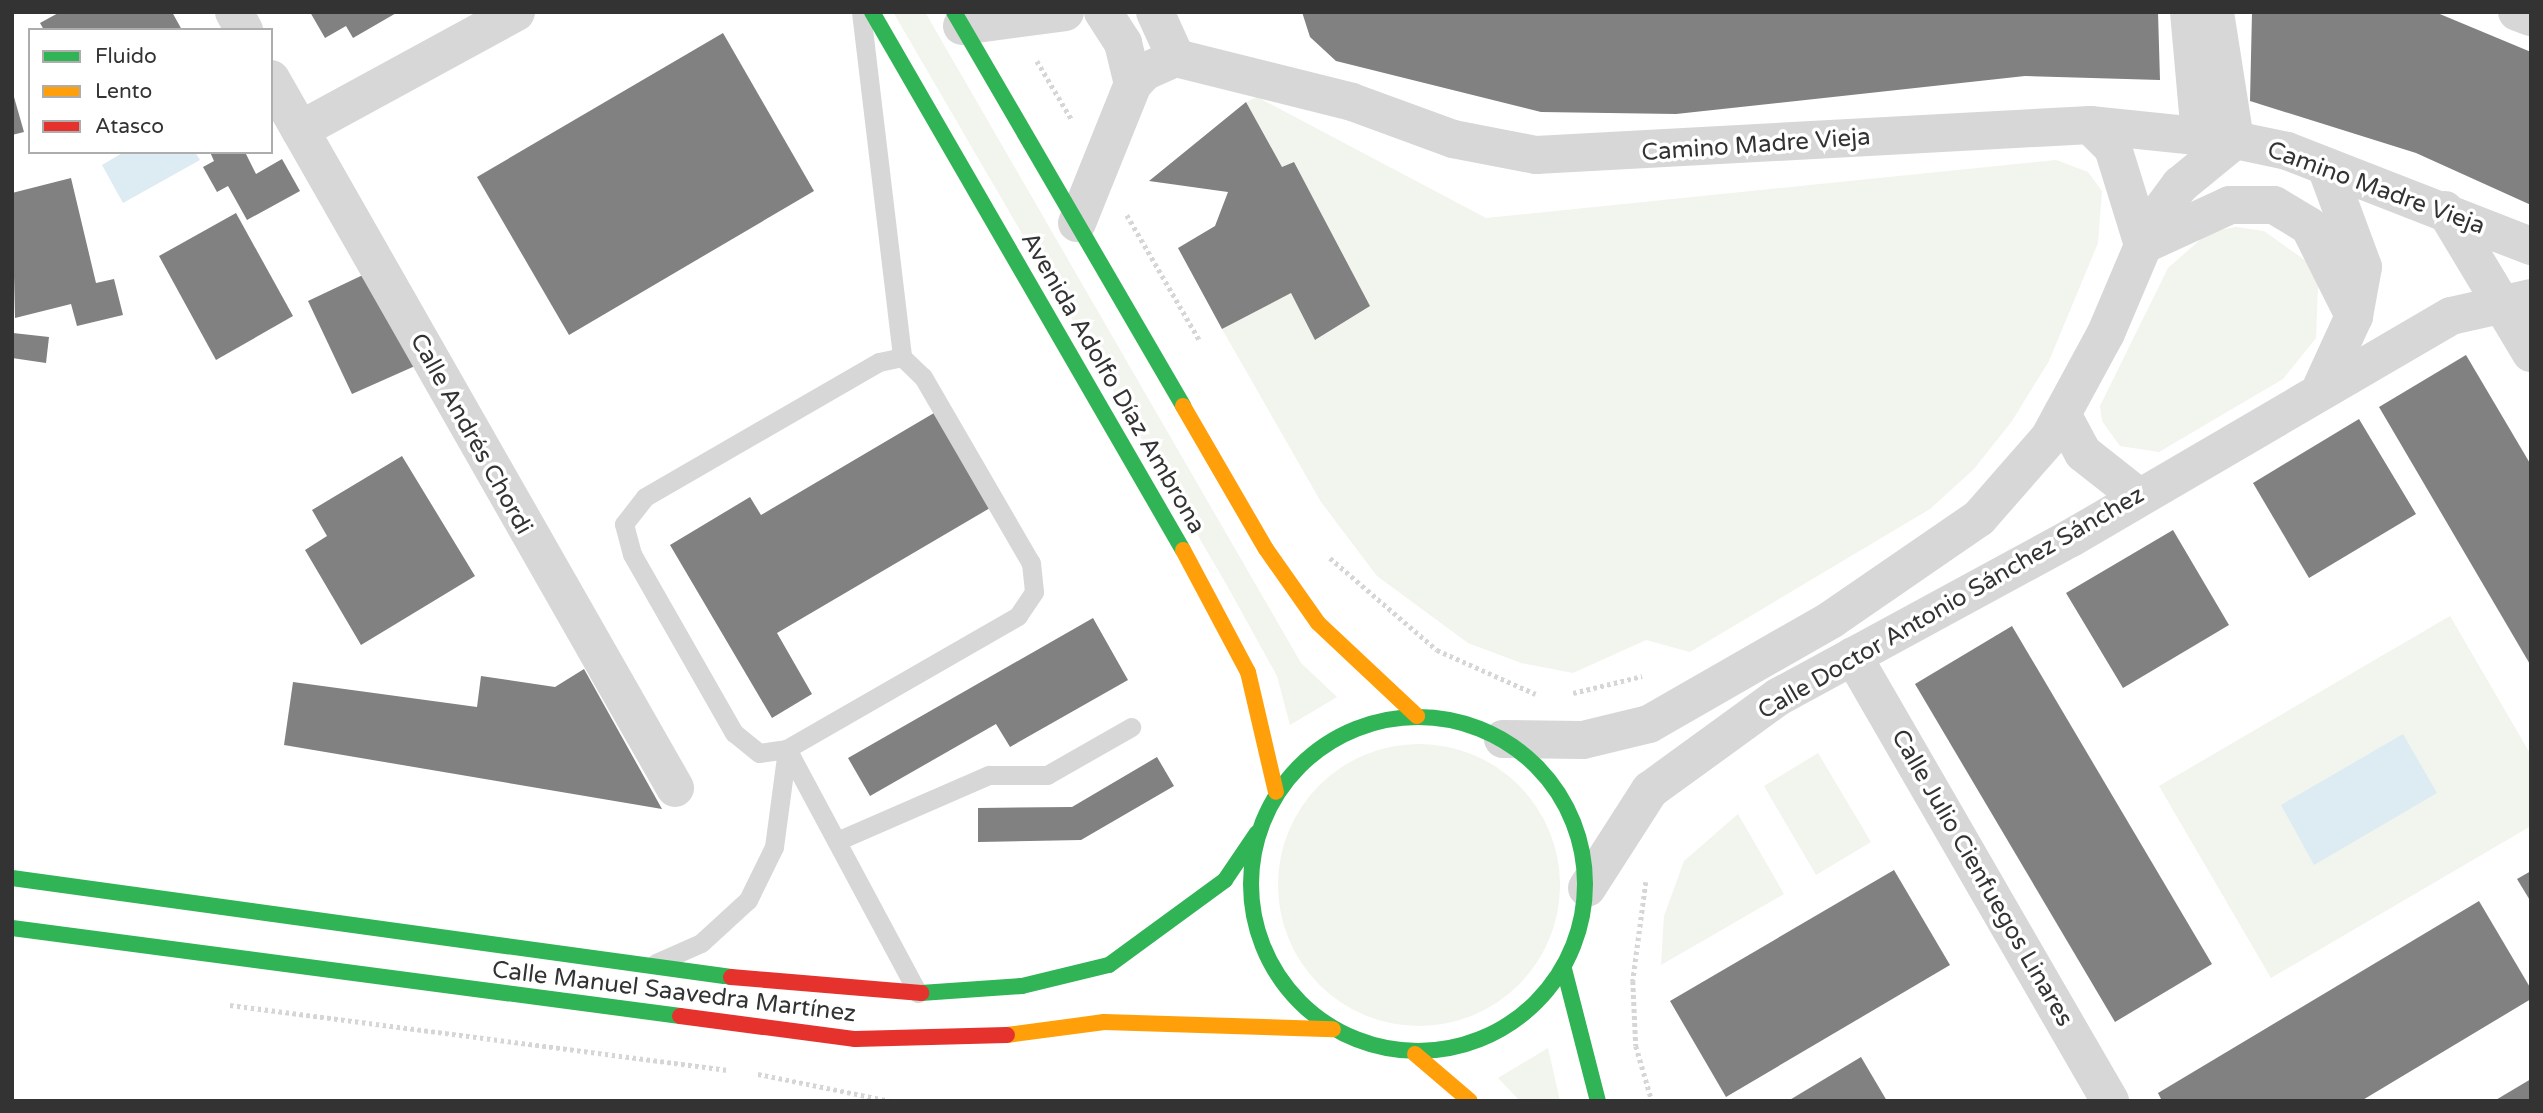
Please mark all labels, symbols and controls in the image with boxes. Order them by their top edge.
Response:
legend [28,28,273,154]
text: Fluido [95,44,157,69]
text: Lento [95,79,152,104]
text: Atasco [95,114,164,139]
street label: Camino Madre Vieja [1640,123,1872,167]
street label: Camino Madre Vieja [2263,135,2489,241]
street label: Avenida Adolfo Díaz Ambrona [1015,227,1211,539]
street label: Calle Andrés Chordi [404,328,538,540]
street label: Calle Doctor Antonio Sánchez Sánchez [1753,480,2149,726]
street label: Calle Julio Cienfuegos Linares [1885,725,2079,1031]
street label: Calle Manuel Saavedra Martínez [490,955,858,1029]

